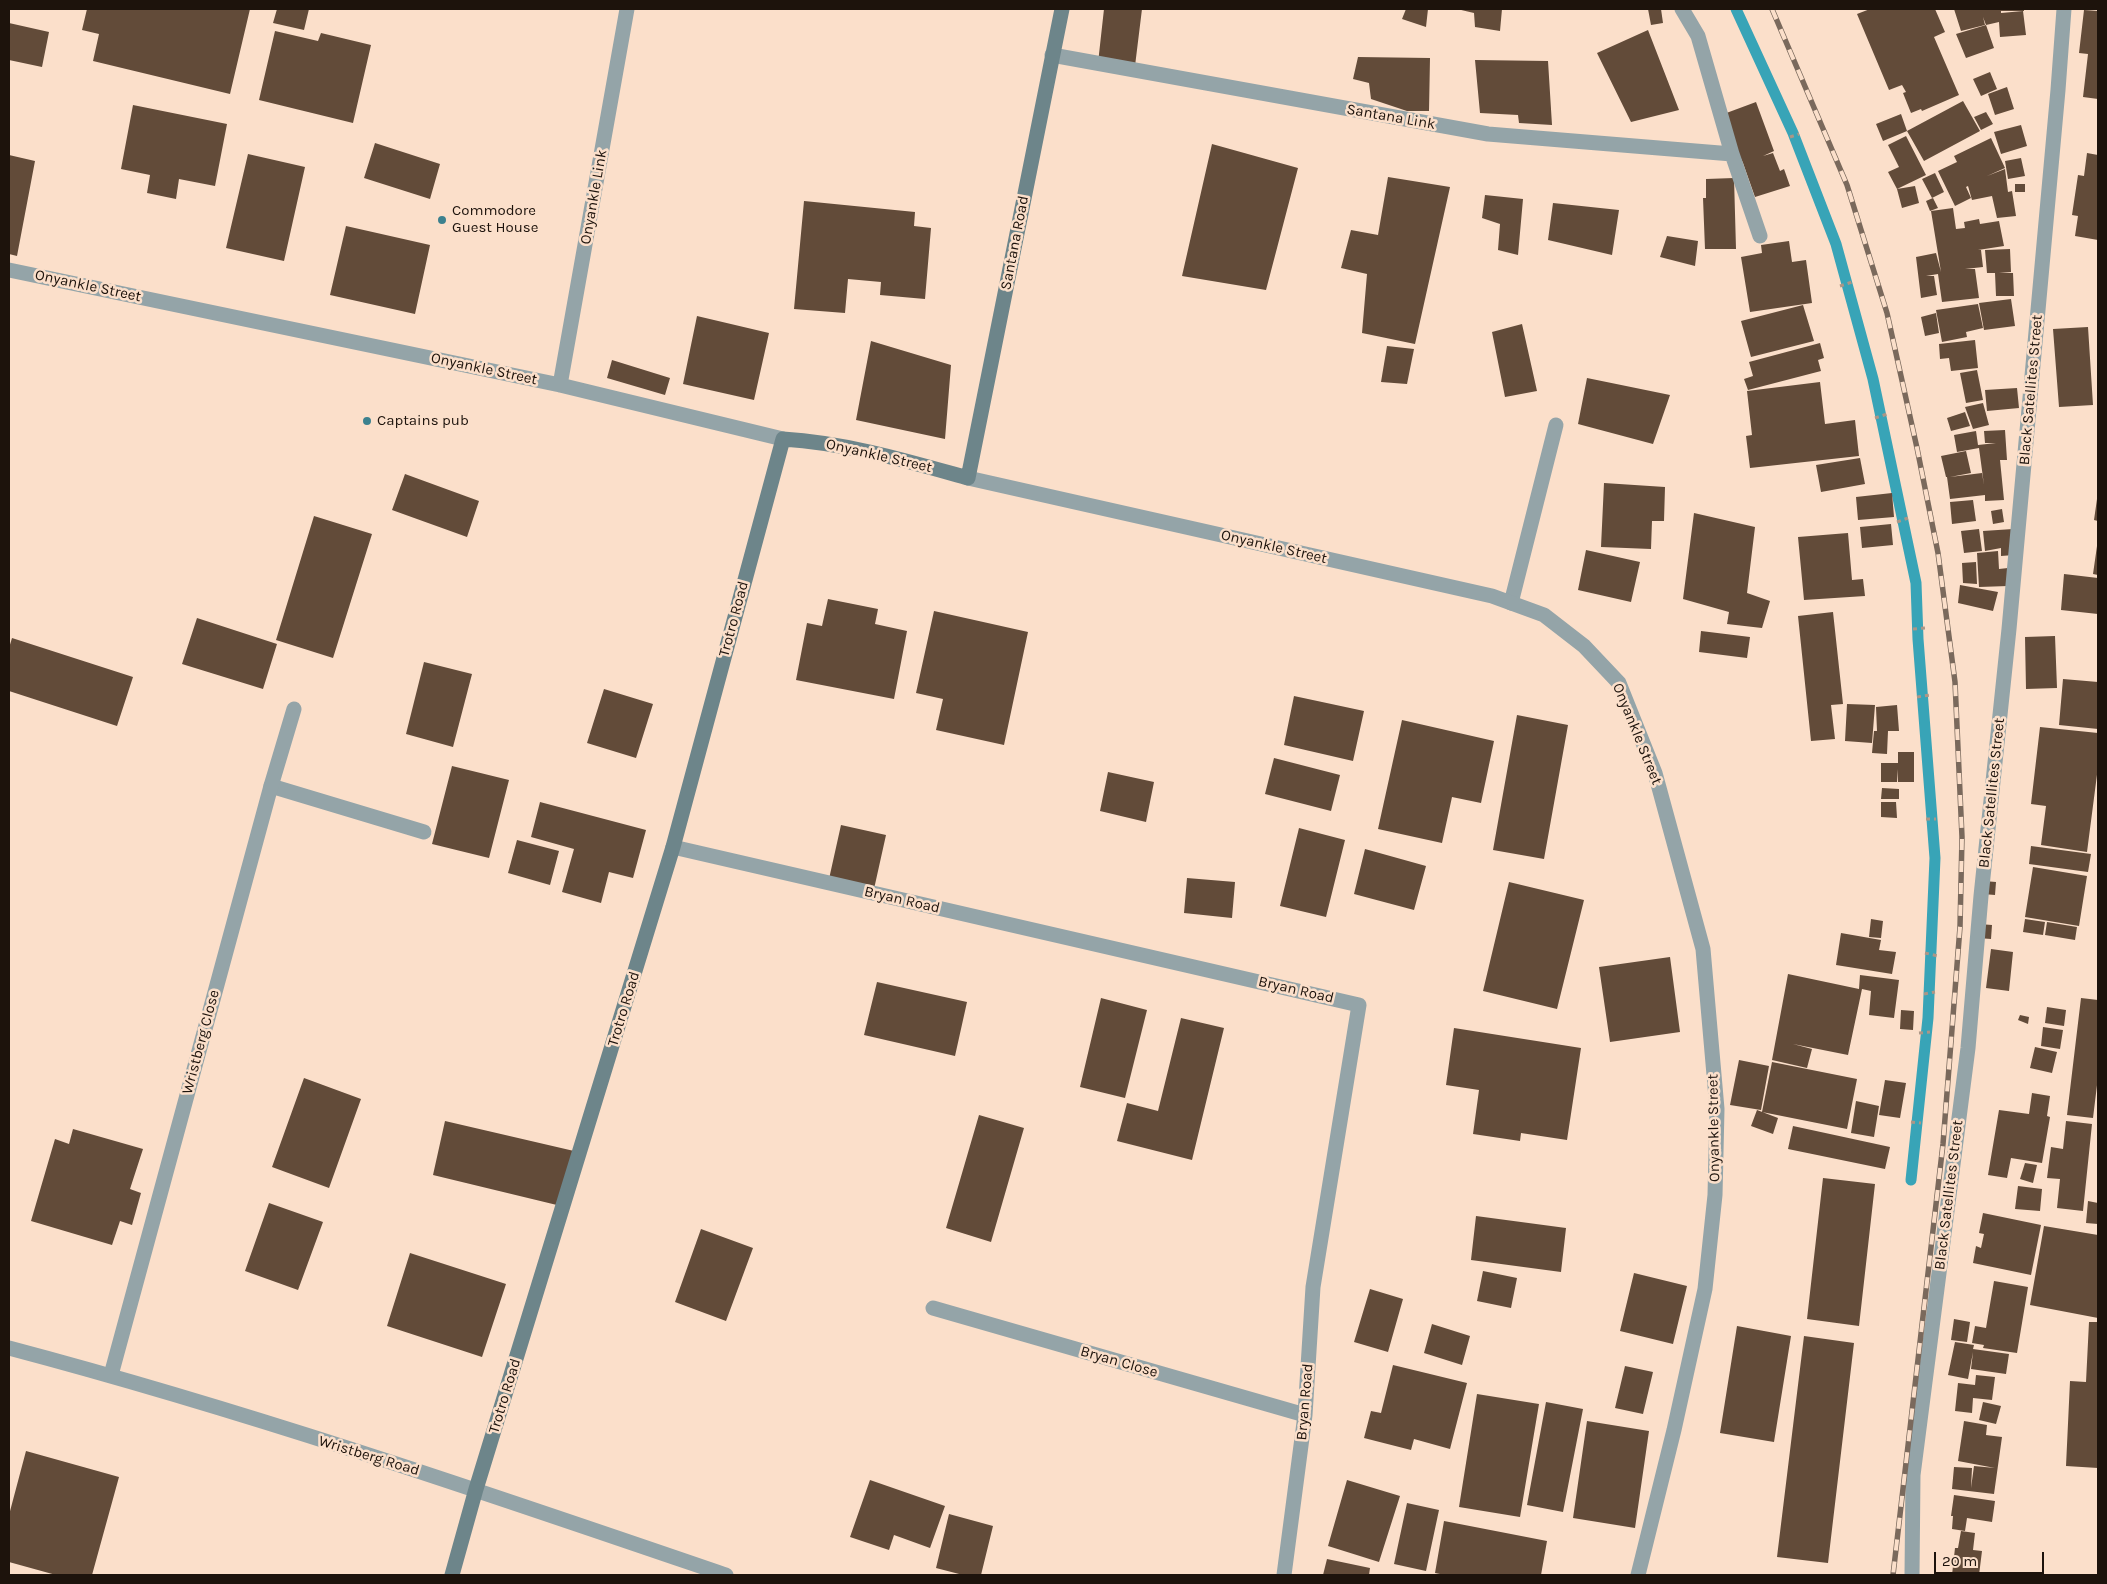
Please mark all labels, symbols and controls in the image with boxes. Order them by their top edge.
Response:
street label: Santana Link [1345,100,1437,134]
street label: Onyankle Link [577,148,611,246]
street label: Santana Road [997,194,1033,292]
place label: Commodore Guest House [452,202,538,237]
marker: Commodore Guest House [436,214,448,226]
street label: Onyankle Street [33,266,143,306]
street label: Black Satellites Street [2015,314,2047,466]
street label: Onyankle Street [429,349,539,389]
place label: Captains pub [377,412,469,430]
marker: Captains pub [361,415,373,427]
street label: Onyankle Street [824,435,934,477]
street label: Onyankle Street [1219,526,1329,568]
street label: Trotro Road [715,579,753,659]
street label: Onyankle Street [1608,681,1666,787]
street label: Black Satellites Street [1975,717,2009,869]
street label: Bryan Road [862,883,942,917]
street label: Trotro Road [604,969,644,1049]
street label: Bryan Road [1256,973,1336,1007]
street label: Wristberg Close [178,988,224,1096]
street label: Onyankle Street [1704,1074,1724,1182]
street label: Black Satellites Street [1931,1119,1967,1271]
street label: Bryan Close [1078,1342,1160,1382]
street label: Trotro Road [485,1356,525,1436]
street label: Bryan Road [1293,1363,1317,1441]
street label: Wristberg Road [316,1432,422,1480]
scale bar [1937,1542,2047,1574]
text: 20 m [1942,1552,1977,1570]

